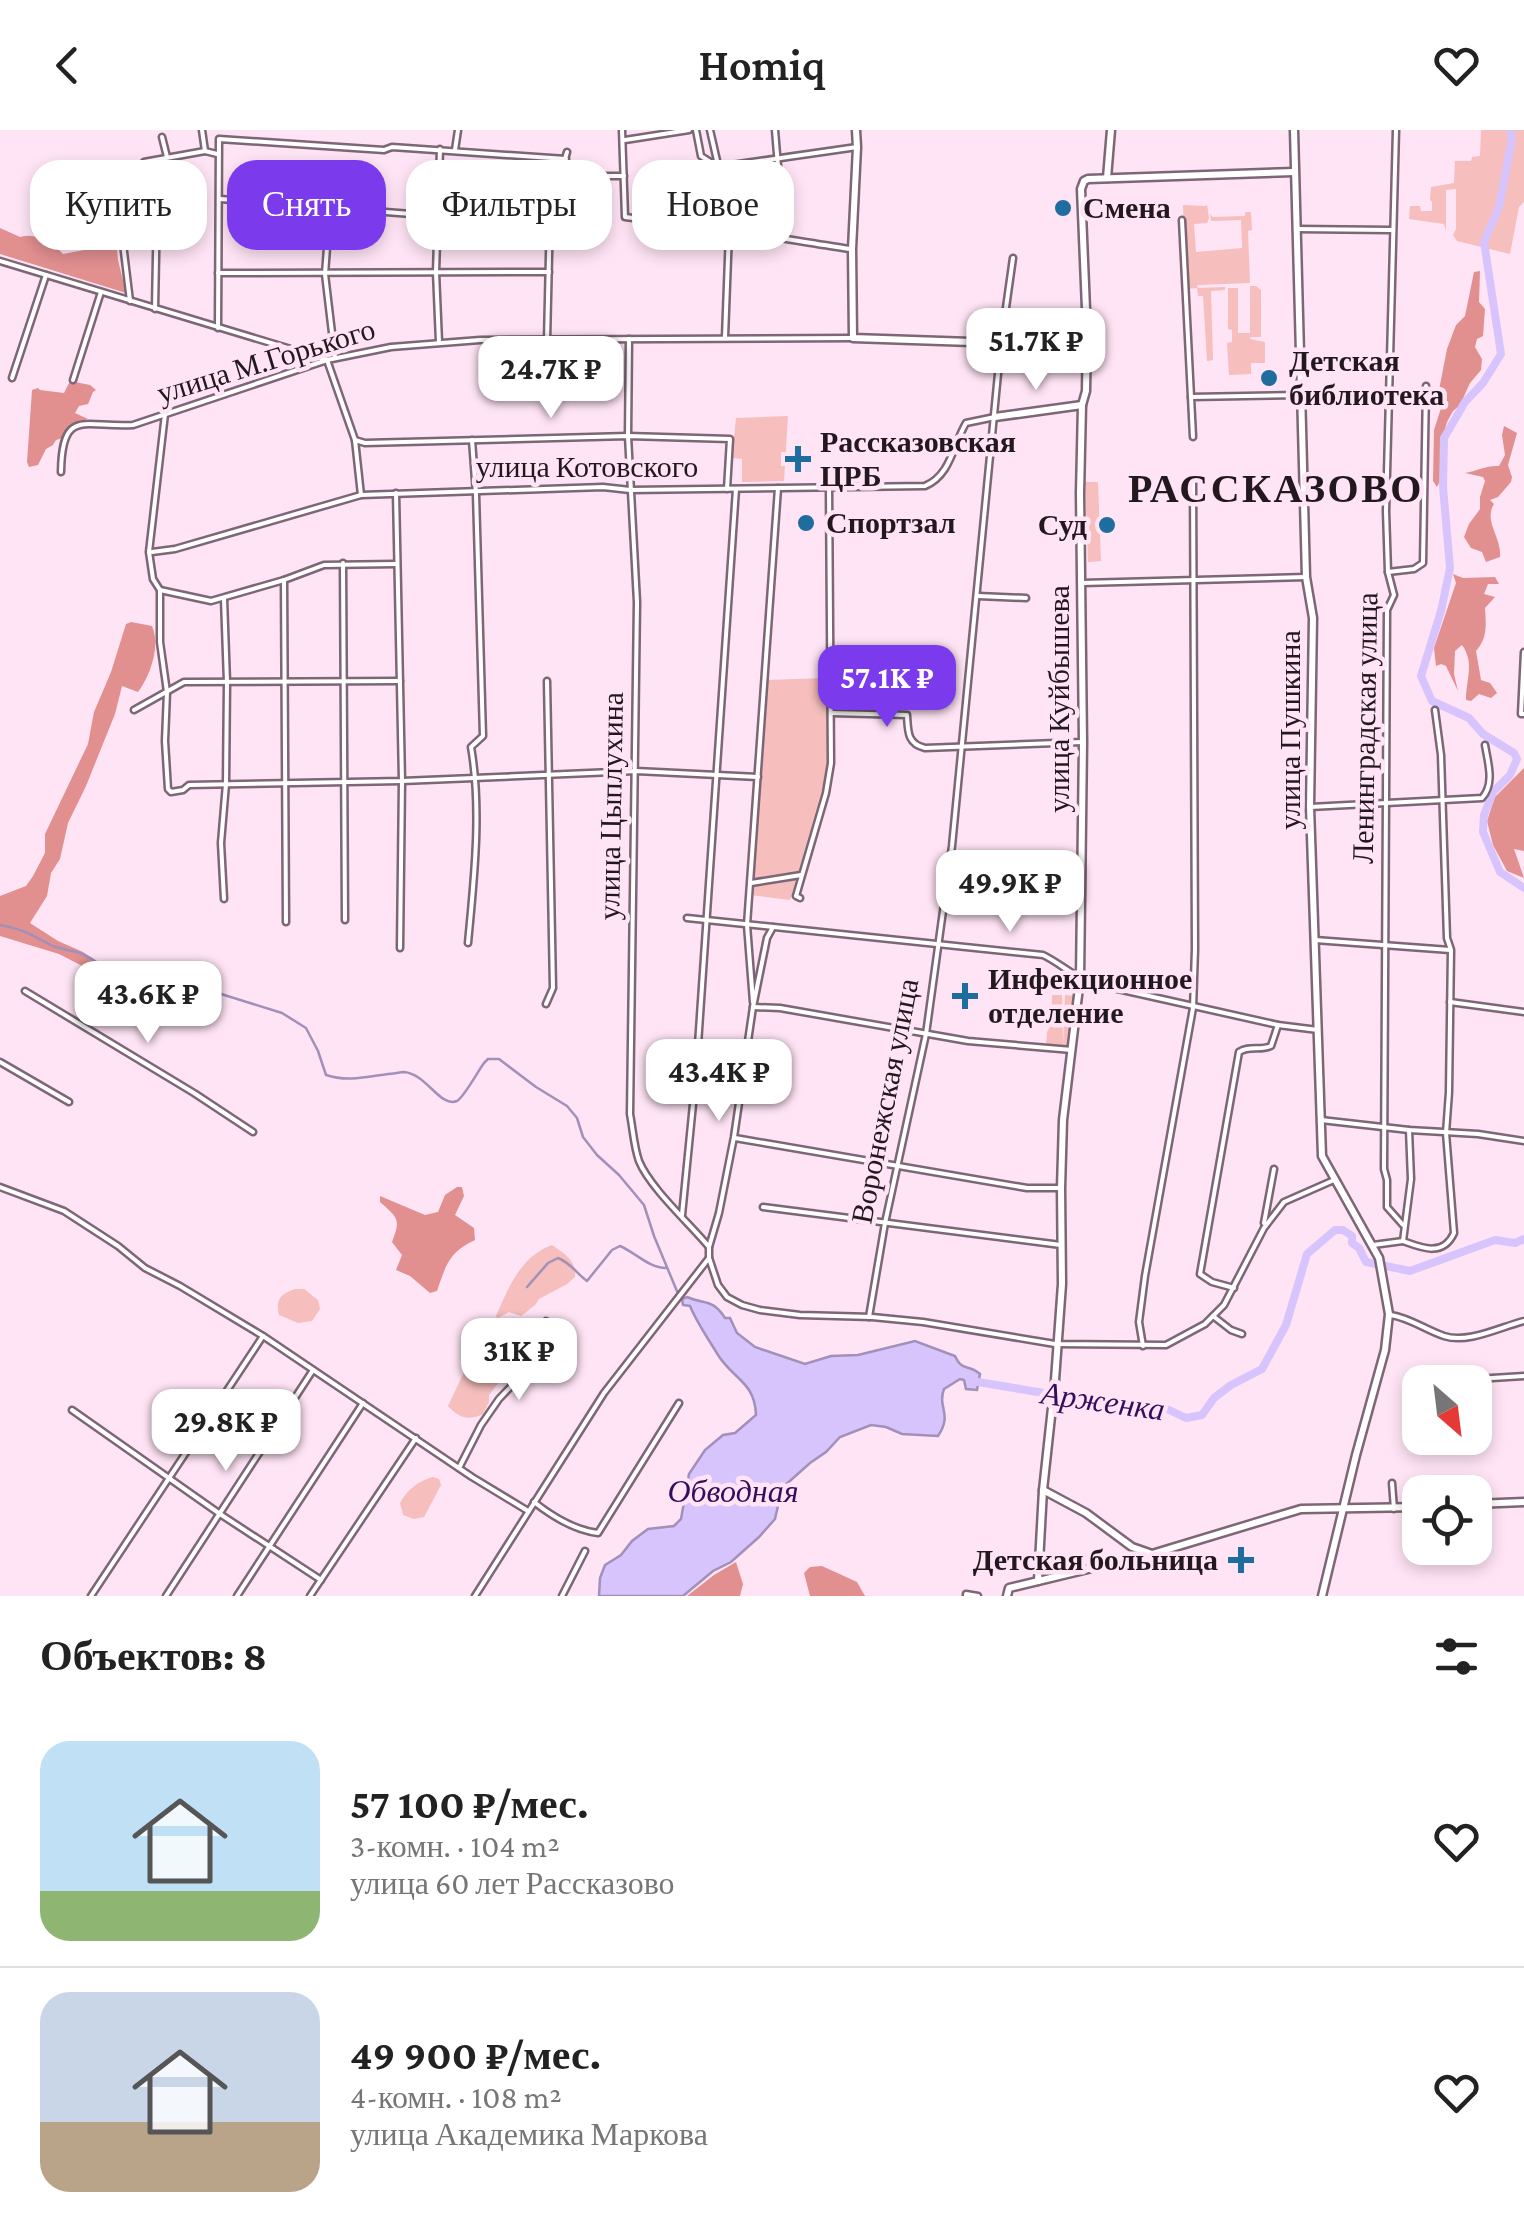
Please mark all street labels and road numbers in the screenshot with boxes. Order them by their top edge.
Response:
street label: улица М.Горького [153,312,379,409]
street label: улица Котовского [476,450,698,483]
street label: улица Куйбышева [1042,585,1075,813]
street label: Ленинградская улица [1346,592,1383,864]
street label: улица Пушкина [1273,630,1306,830]
street label: улица Цыплухина [592,692,629,920]
street label: Воронежская улица [845,976,924,1226]

